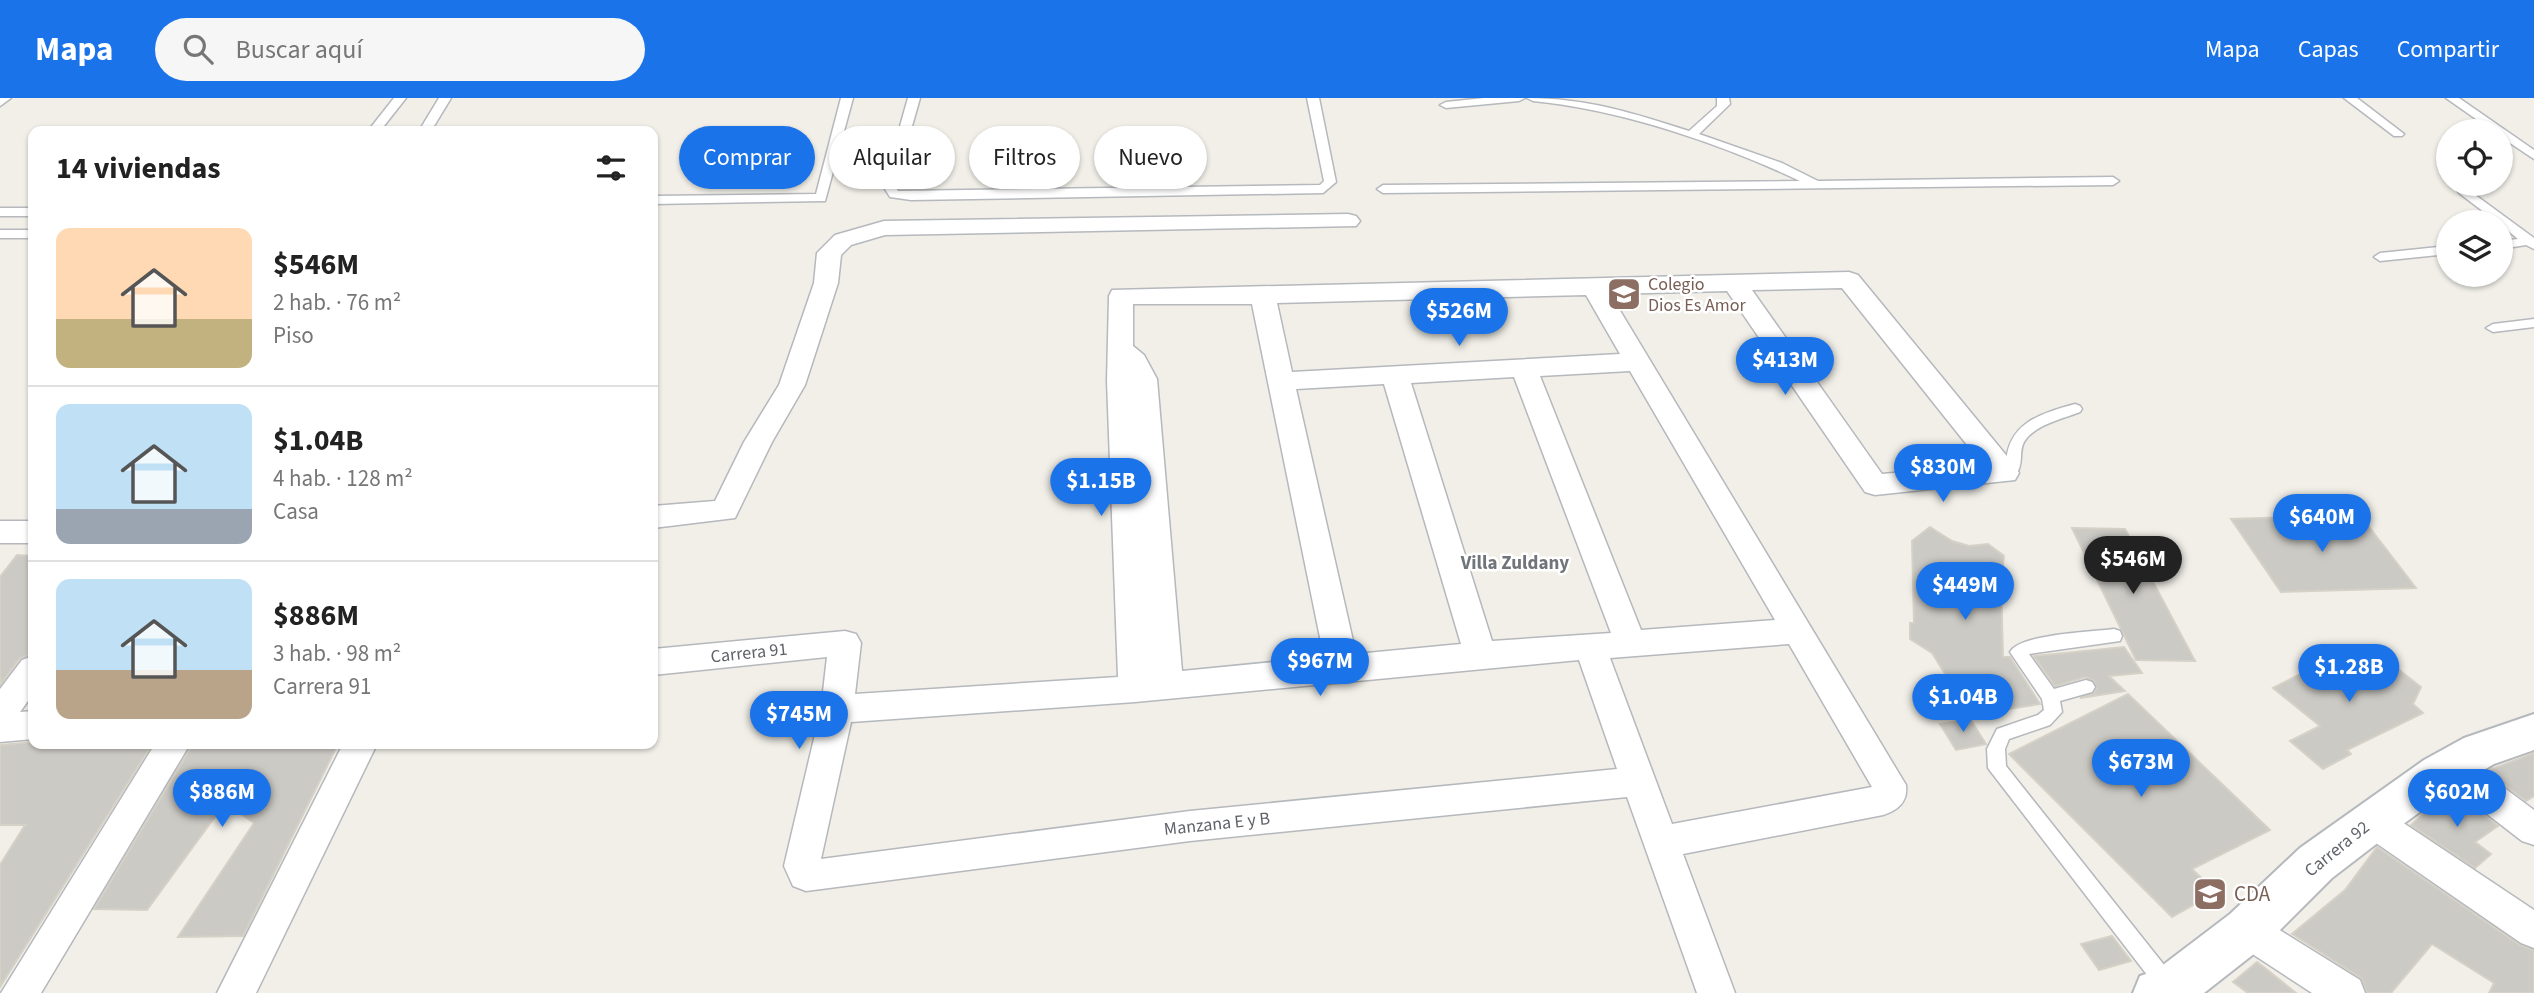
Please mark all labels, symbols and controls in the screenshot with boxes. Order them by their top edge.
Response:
search box [155,18,645,81]
text: Mapa [35,26,113,73]
icon: search [179,30,217,68]
text: Buscar aquí [235,31,363,68]
text: Mapa [2205,32,2260,67]
text: Capas [2298,32,2359,67]
text: Compartir [2397,32,2499,67]
map controls [2436,119,2513,287]
button: locate [2436,119,2513,196]
chip: Comprar [679,126,815,189]
chip: Alquilar [829,126,955,189]
chip: Filtros [969,126,1080,189]
chip: Nuevo [1094,126,1207,189]
text: 14 viviendas [56,147,221,190]
icon: filters [592,149,630,187]
button: layers [2436,210,2513,287]
text: $546M [273,243,359,286]
icon: home [112,256,196,340]
place label: Colegio Dios Es Amor [1648,272,1746,318]
school or university icon: Colegio Dios Es Amor [1605,275,1643,313]
text: 2 hab. · 76 m² [273,286,401,319]
pin: $526M [1410,288,1508,348]
text: $526M [1426,294,1492,327]
text: Piso [273,319,314,352]
pin: $413M [1736,338,1834,397]
text: $413M [1752,343,1818,376]
text: $1.04B [273,419,364,462]
icon: home [112,432,196,516]
pin: $830M [1894,444,1992,504]
text: $830M [1910,450,1976,483]
pin: $1.15B [1044,458,1158,518]
text: 4 hab. · 128 m² [273,462,413,495]
text: $1.15B [1066,464,1136,497]
pin: $640M [2273,494,2371,554]
text: Casa [273,495,319,528]
text: $640M [2289,500,2355,533]
pin: $546M [2084,536,2182,596]
text: $546M [2100,542,2166,575]
district label: Villa Zuldany [1460,550,1569,577]
pin: $449M [1916,562,2014,622]
text: $449M [1932,568,1998,601]
text: $886M [273,594,359,637]
icon: home [112,607,196,691]
text: 3 hab. · 98 m² [273,637,401,670]
street label: Carrera 91 [709,637,789,669]
pin: $967M [1271,638,1369,698]
text: $967M [1287,644,1353,677]
pin: $1.28B [2292,644,2406,704]
text: $1.28B [2314,650,2384,683]
text: Carrera 91 [273,670,371,703]
pin: $1.04B [1906,674,2020,734]
text: $1.04B [1928,680,1998,713]
pin: $745M [750,692,848,751]
text: $745M [766,697,832,730]
pin: $673M [2092,740,2190,799]
text: $673M [2108,745,2174,778]
pin: $886M [173,770,271,829]
pin: $602M [2408,770,2506,829]
text: $886M [189,775,255,808]
text: $602M [2424,775,2490,808]
street label: Manzana E y B [1163,806,1271,842]
street label: Carrera 92 [2299,815,2375,883]
school or university icon: CDA [2191,875,2229,913]
place label: CDA [2234,879,2271,909]

